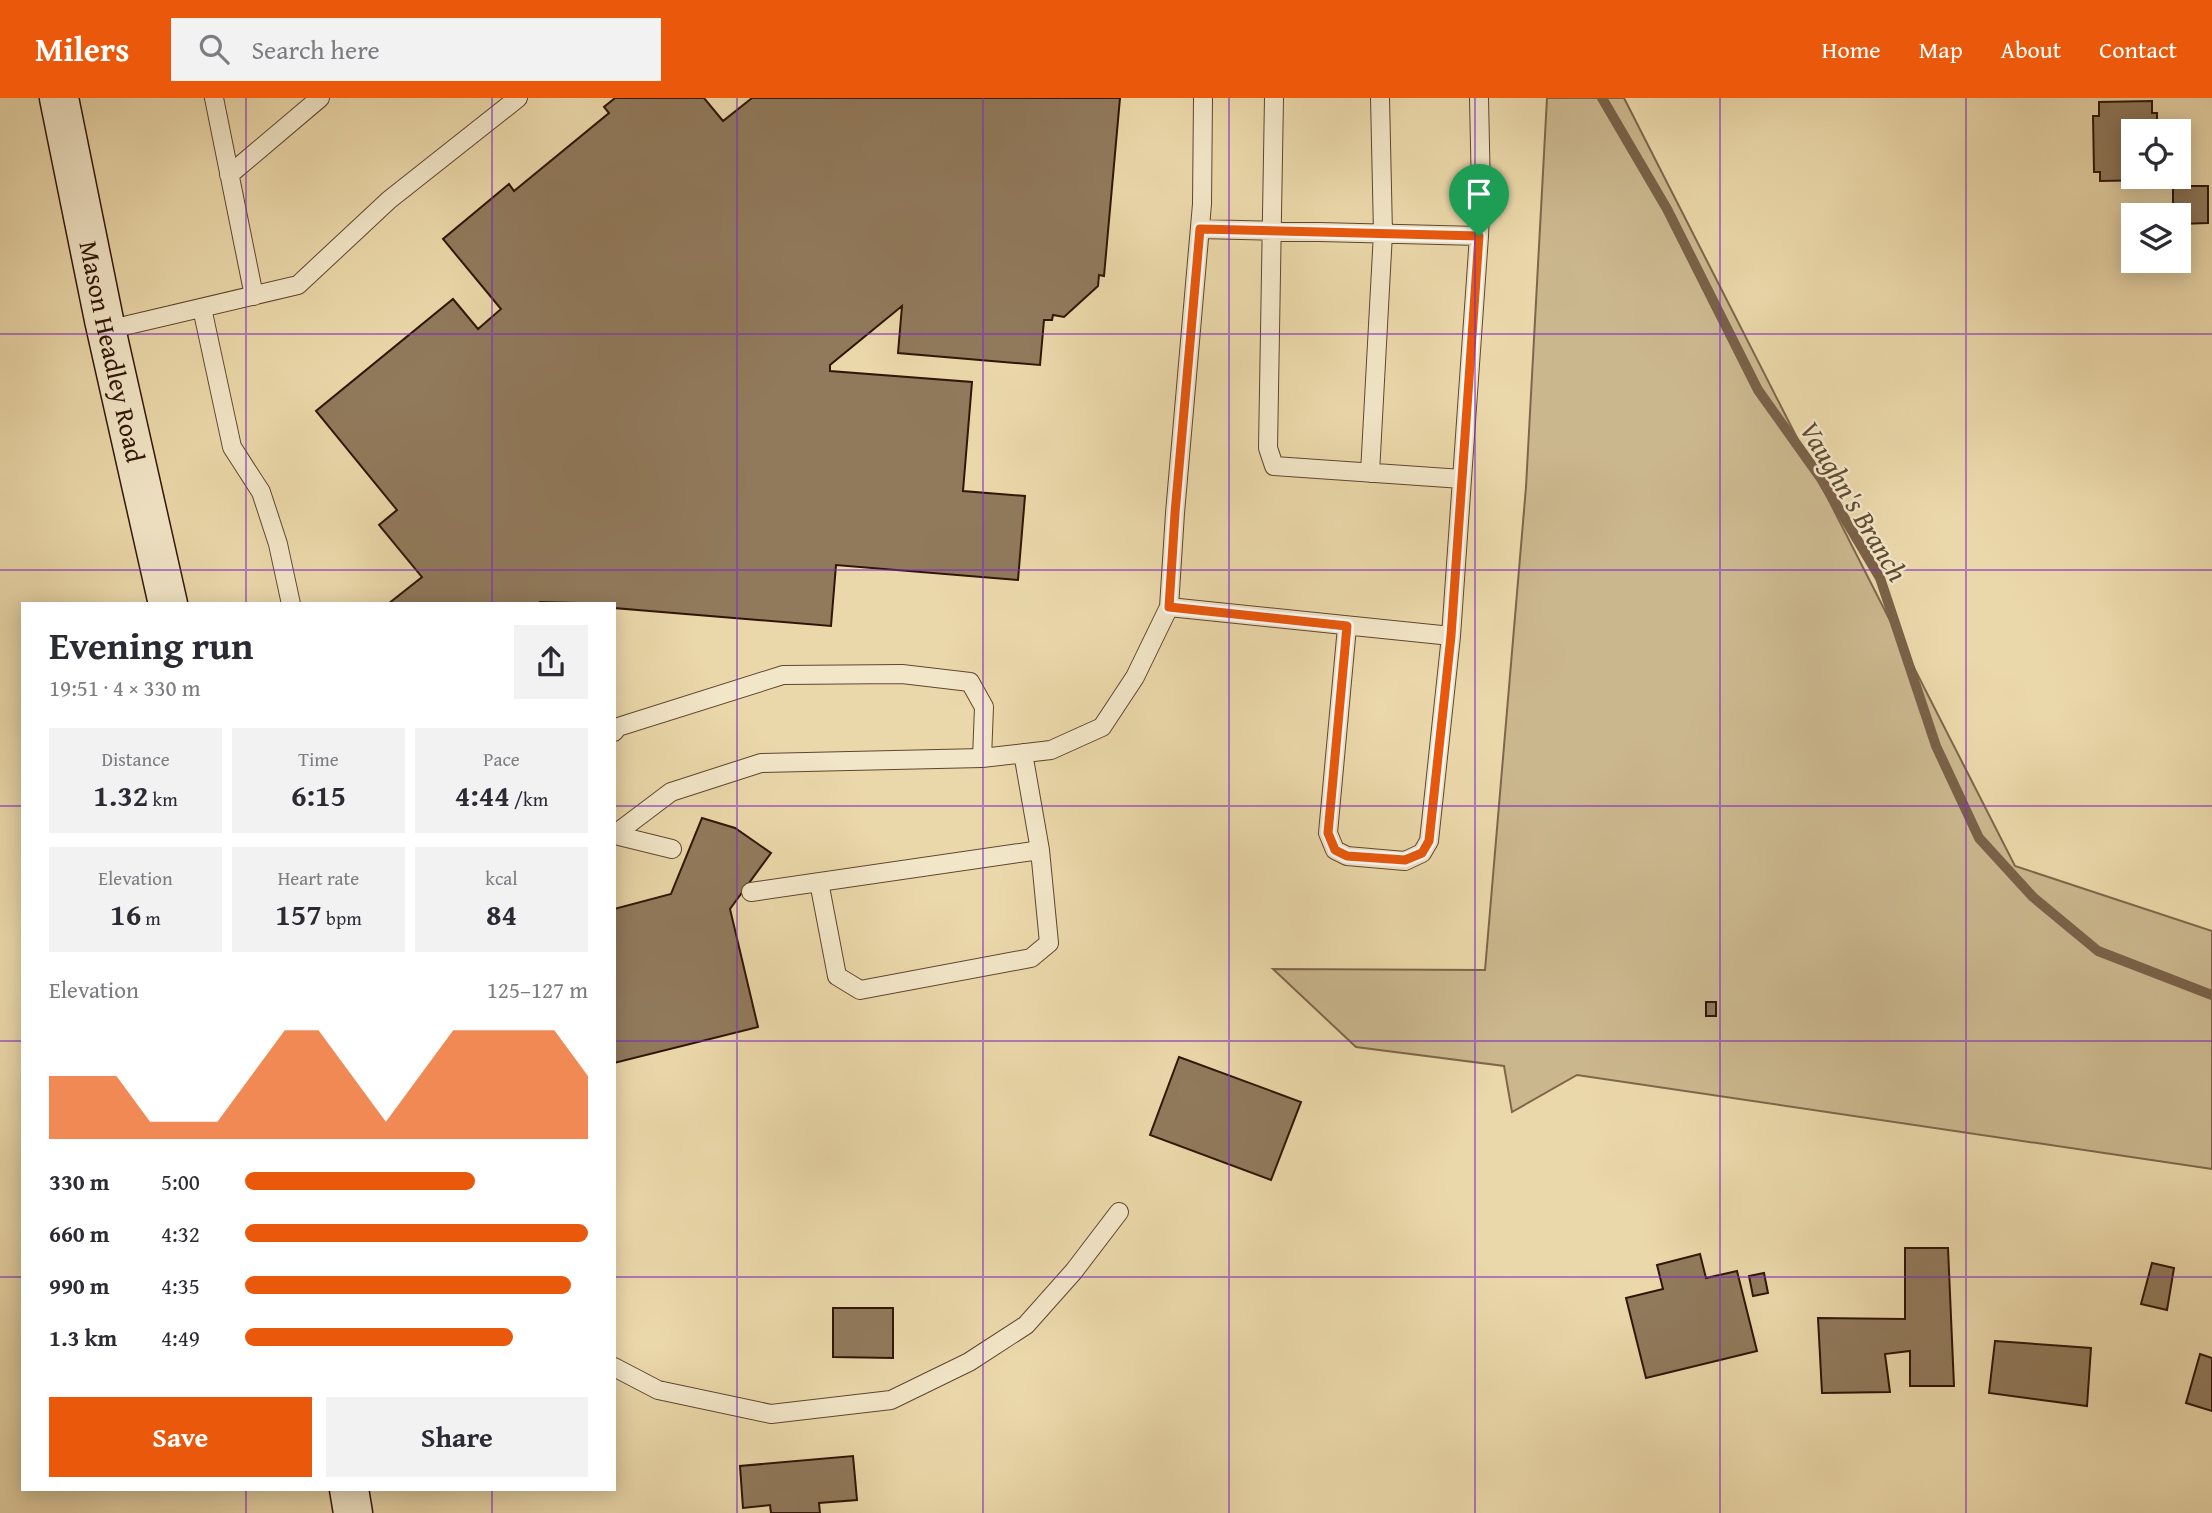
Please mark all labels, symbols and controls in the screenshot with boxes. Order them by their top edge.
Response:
search box [171,18,661,81]
text: Milers [35,25,129,73]
icon: search [195,30,233,68]
text: Search here [251,30,380,69]
text: Home [1822,32,1881,67]
text: Map [1919,32,1963,67]
text: About [2001,32,2061,67]
text: Contact [2099,32,2177,67]
map controls [2121,119,2191,273]
button: locate [2121,119,2191,189]
pin [1449,164,1509,236]
icon: arrive [1460,175,1498,213]
button: layers [2121,203,2191,273]
street label: Mason Headley Road [69,237,156,466]
water label: Vaughn's Branch [1790,413,1919,589]
text: Evening run [49,617,253,673]
button: share [514,625,588,699]
text: 19:51 · 4 × 330 m [49,671,201,704]
text: Distance [101,745,170,773]
text: Time [298,745,339,773]
text: Pace [483,745,520,773]
text: 1.32 [93,773,148,817]
text: 6:15 [291,773,346,817]
text: 4:44 [455,773,510,817]
text: km [148,785,178,813]
text: /km [510,785,548,813]
text: Elevation [98,864,173,892]
text: Heart rate [278,864,359,892]
text: kcal [485,864,518,892]
text: 16 [110,892,141,936]
text: 157 [275,892,322,936]
text: 84 [486,892,517,936]
text: m [141,904,161,932]
text: bpm [322,904,362,932]
text: Elevation [49,973,139,1006]
text: 125–127 m [487,973,588,1006]
text: 330 m [49,1165,110,1198]
text: 5:00 [161,1165,200,1198]
text: 660 m [49,1217,110,1250]
text: 4:32 [161,1217,200,1250]
text: 990 m [49,1269,110,1302]
text: 4:35 [161,1269,200,1302]
text: 1.3 km [49,1321,117,1354]
text: 4:49 [161,1321,200,1354]
button: Save [49,1397,312,1477]
button: Share [326,1397,588,1477]

